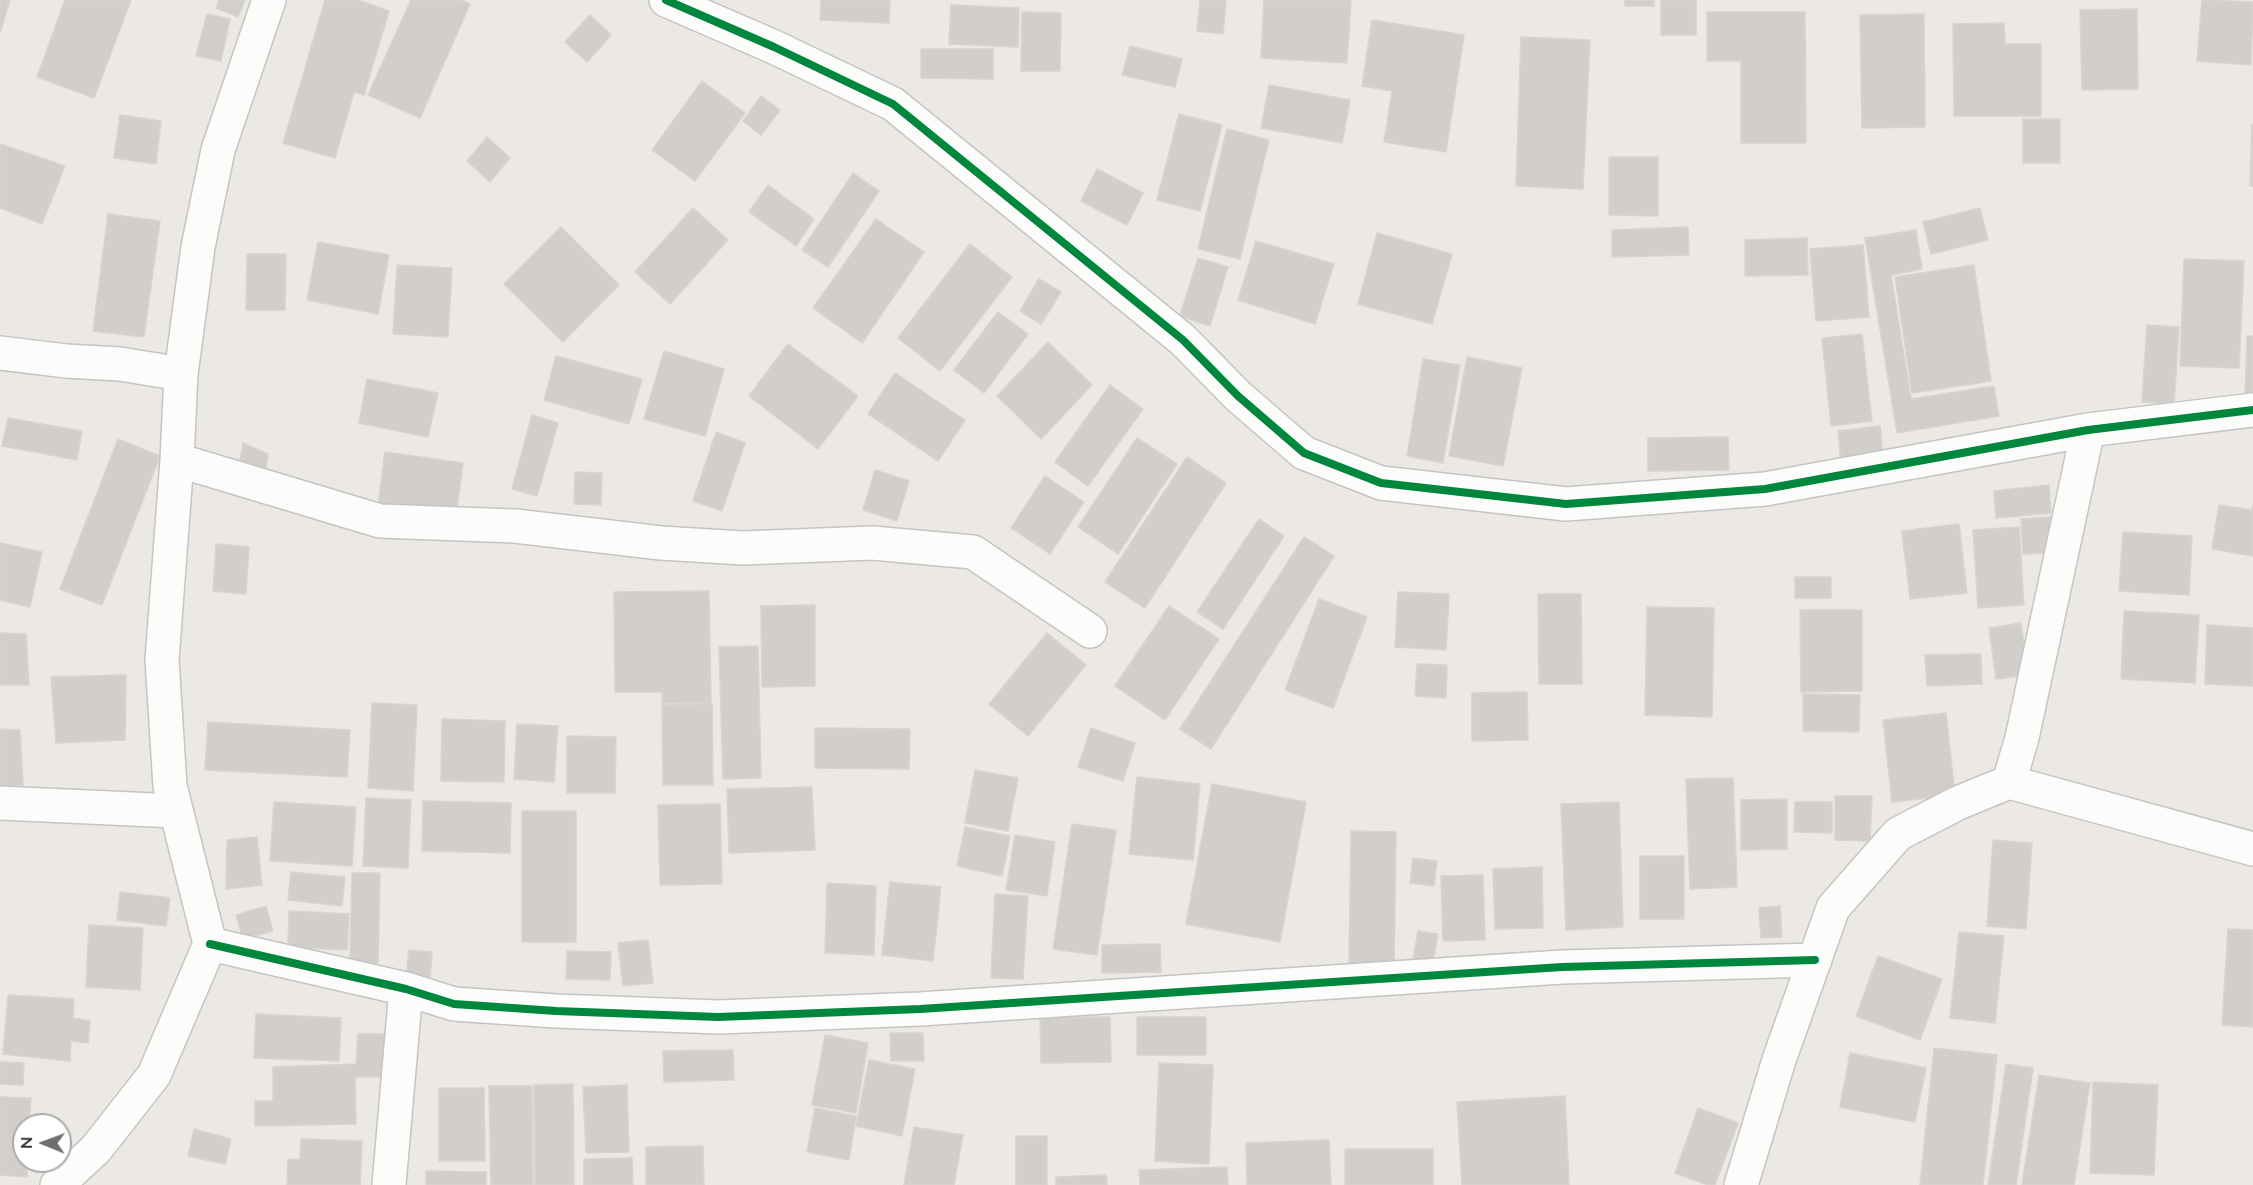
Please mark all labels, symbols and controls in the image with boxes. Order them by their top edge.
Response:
north arrow [12,1113,72,1173]
text: N [16,1136,35,1149]

